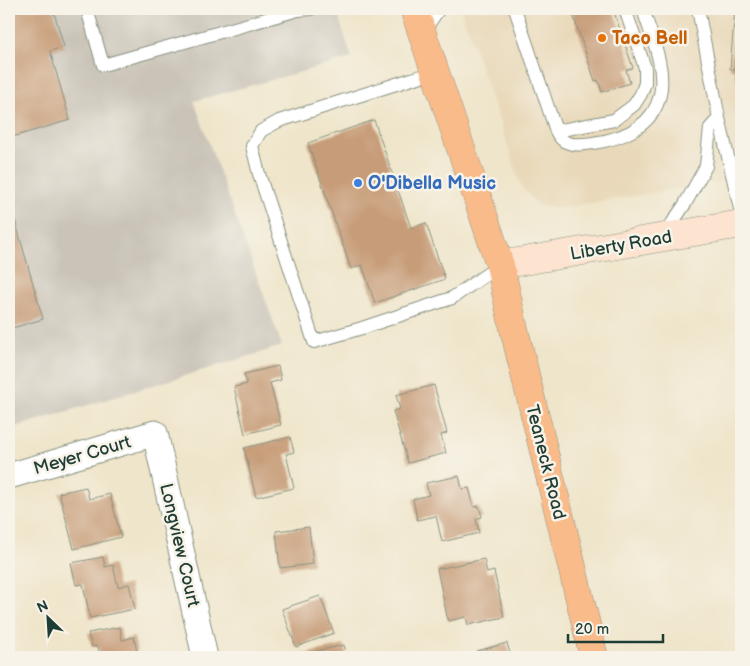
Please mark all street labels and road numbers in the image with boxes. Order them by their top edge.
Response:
street label: Liberty Road [569,226,674,265]
street label: Teaneck Road [521,403,570,522]
street label: Meyer Court [31,431,134,479]
street label: Longview Court [155,481,204,609]

